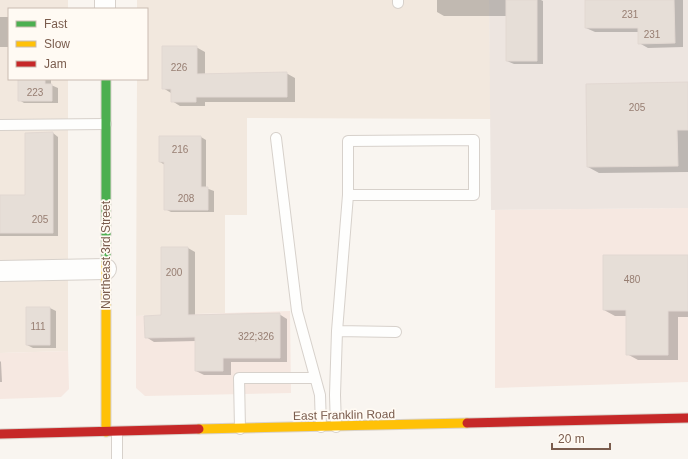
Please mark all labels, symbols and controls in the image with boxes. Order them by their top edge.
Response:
legend [8,8,148,80]
house number: 231 [622,9,639,20]
text: Fast [44,17,68,31]
house number: 231 [644,29,661,40]
text: Slow [44,37,70,51]
text: Jam [44,57,67,71]
house number: 226 [171,62,188,73]
house number: 223 [27,87,44,98]
house number: 205 [629,102,646,113]
house number: 216 [172,144,189,155]
house number: 208 [178,193,195,204]
street label: Northeast 3rd Street [99,200,113,309]
house number: 205 [32,214,49,225]
house number: 200 [166,267,183,278]
house number: 480 [624,274,641,285]
house number: 111 [30,321,46,332]
house number: 322;326 [238,331,275,342]
street label: East Franklin Road [293,407,395,423]
scale bar [552,425,610,451]
text: 20 m [558,432,585,446]

